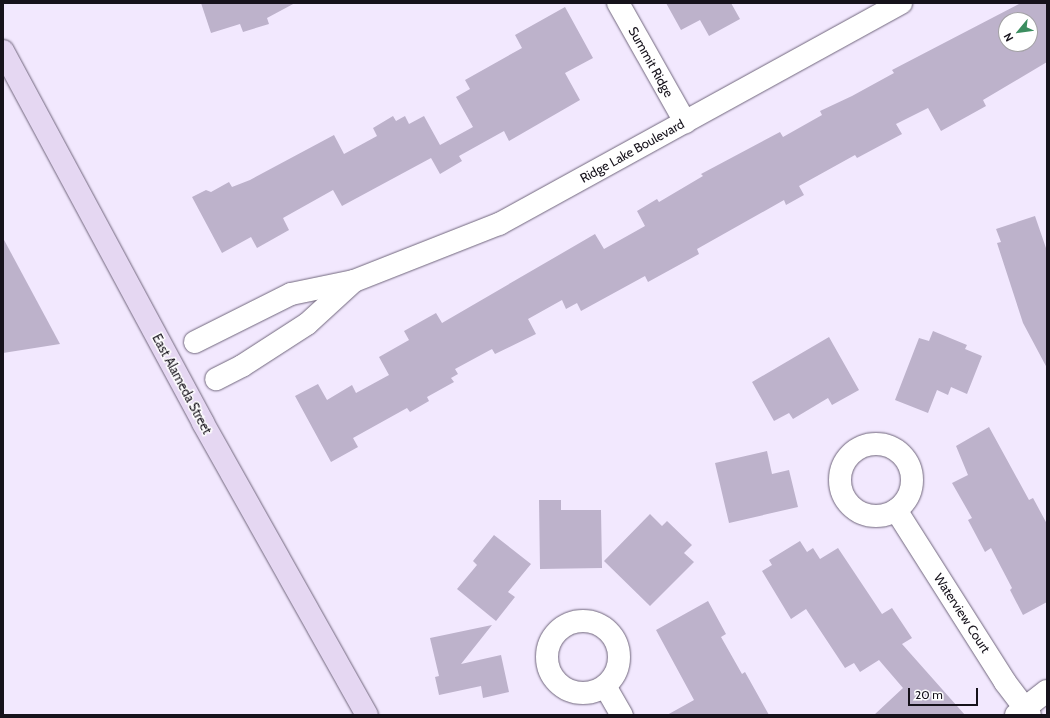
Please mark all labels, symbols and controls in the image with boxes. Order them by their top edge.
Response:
north arrow [998,12,1038,52]
street label: Summit Ridge [625,24,677,100]
text: N [1000,31,1016,44]
street label: Ridge Lake Boulevard [577,116,687,186]
street label: East Alameda Street [149,331,215,437]
street label: Waterview Court [931,570,993,656]
scale bar [910,680,980,706]
text: 20 m [915,687,943,702]

